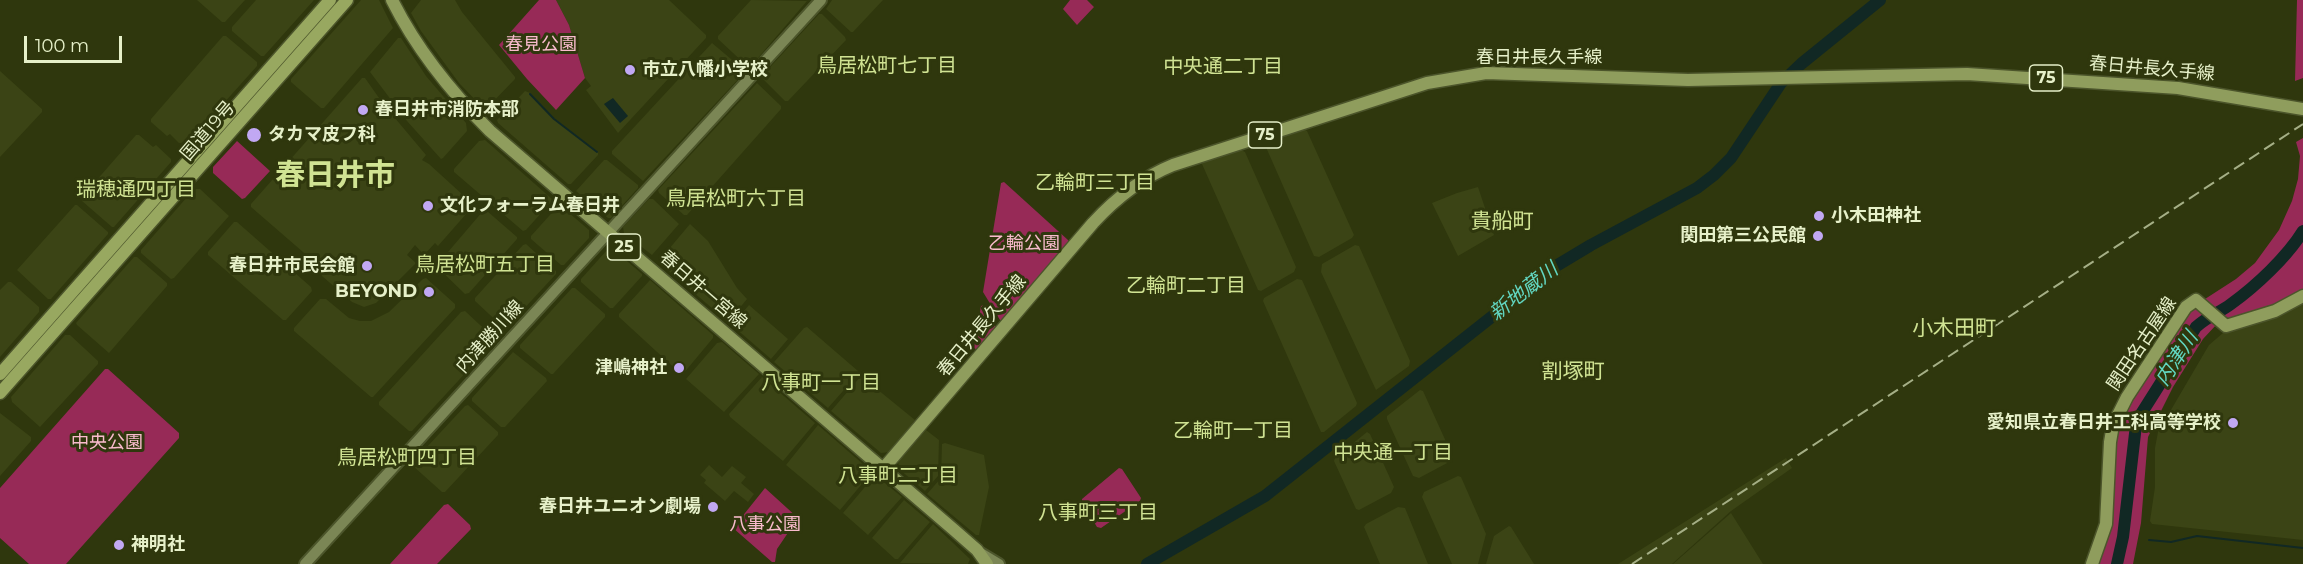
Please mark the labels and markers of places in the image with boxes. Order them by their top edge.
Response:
place label: 市立八幡小学校 [642,59,768,81]
marker: 市立八幡小学校 [623,63,637,77]
place label: 春日井市消防本部 [375,99,519,121]
marker: 春日井市消防本部 [356,103,370,117]
place label: タカマ皮フ科 [268,124,376,146]
marker: タカマ皮フ科 [245,126,263,144]
place label: 文化フォーラム春日井 [440,195,620,217]
marker: 文化フォーラム春日井 [421,199,435,213]
place label: 小木田神社 [1831,205,1921,227]
marker: 小木田神社 [1812,209,1826,223]
place label: 関田第三公民館 [1680,225,1806,247]
marker: 関田第三公民館 [1811,229,1825,243]
place label: 春日井市民会館 [229,255,355,277]
marker: 春日井市民会館 [360,259,374,273]
place label: BEYOND [335,281,417,303]
marker: BEYOND [422,285,436,299]
place label: 津嶋神社 [595,357,667,379]
marker: 津嶋神社 [672,361,686,375]
place label: 愛知県立春日井工科高等学校 [1987,412,2221,434]
marker: 愛知県立春日井工科高等学校 [2226,416,2240,430]
place label: 春日井ユニオン劇場 [539,496,701,518]
marker: 春日井ユニオン劇場 [706,500,720,514]
place label: 神明社 [131,534,185,556]
marker: 神明社 [112,538,126,552]

